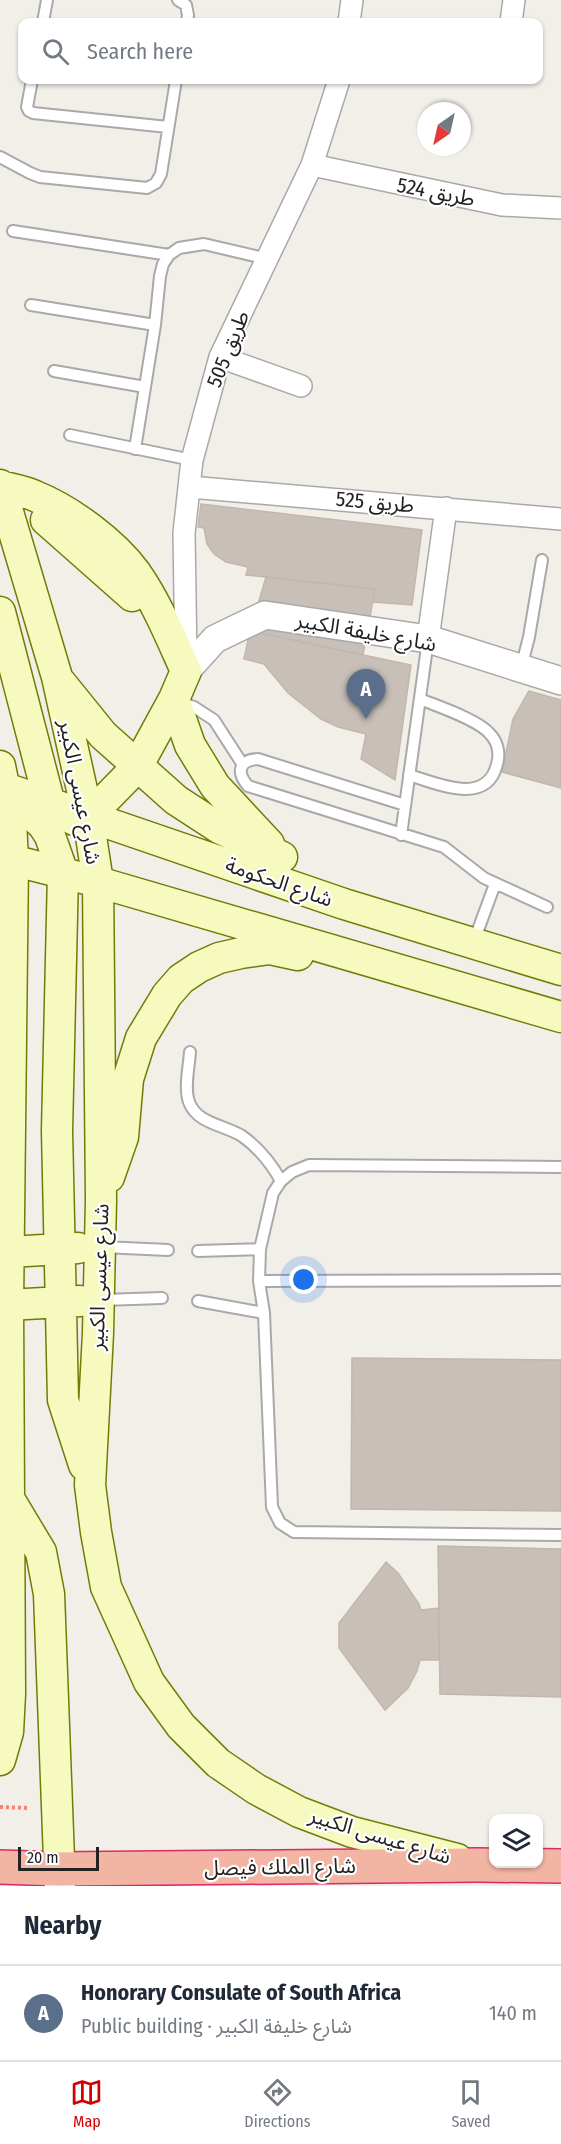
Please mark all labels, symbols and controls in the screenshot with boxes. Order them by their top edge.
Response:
search box [18,18,543,84]
icon: search [39,35,72,68]
text: Search here [87,38,193,65]
north arrow [417,102,471,156]
street label: طريق 524 [395,172,477,212]
street label: طريق 505 [201,307,255,391]
street label: طريق 525 [335,486,415,518]
street label: شارع خليفة الكبير [292,607,438,659]
pin: A [346,670,386,719]
street label: شارع عيسى الكبير [51,716,107,867]
street label: شارع الحكومة [221,852,336,914]
street label: شارع عيسى الكبير [83,1203,117,1352]
your location [289,1265,318,1294]
street label: شارع عيسى الكبير [304,1802,454,1872]
map controls [489,1814,543,1868]
button: layers [489,1814,543,1868]
scale bar [18,1844,99,1872]
text: 20 m [27,1848,58,1867]
street label: شارع الملك فيصل [204,1853,356,1883]
text: Nearby [24,1910,101,1941]
text: Honorary Consulate of South Africa [81,1979,401,2006]
text: A [38,2001,49,2025]
text: 140 m [489,2001,537,2025]
text: Public building · شارع خليفة الكبير [81,2014,352,2038]
tab: Map [70,2076,103,2131]
tab: Directions [244,2076,311,2131]
tab: Saved [451,2076,491,2131]

